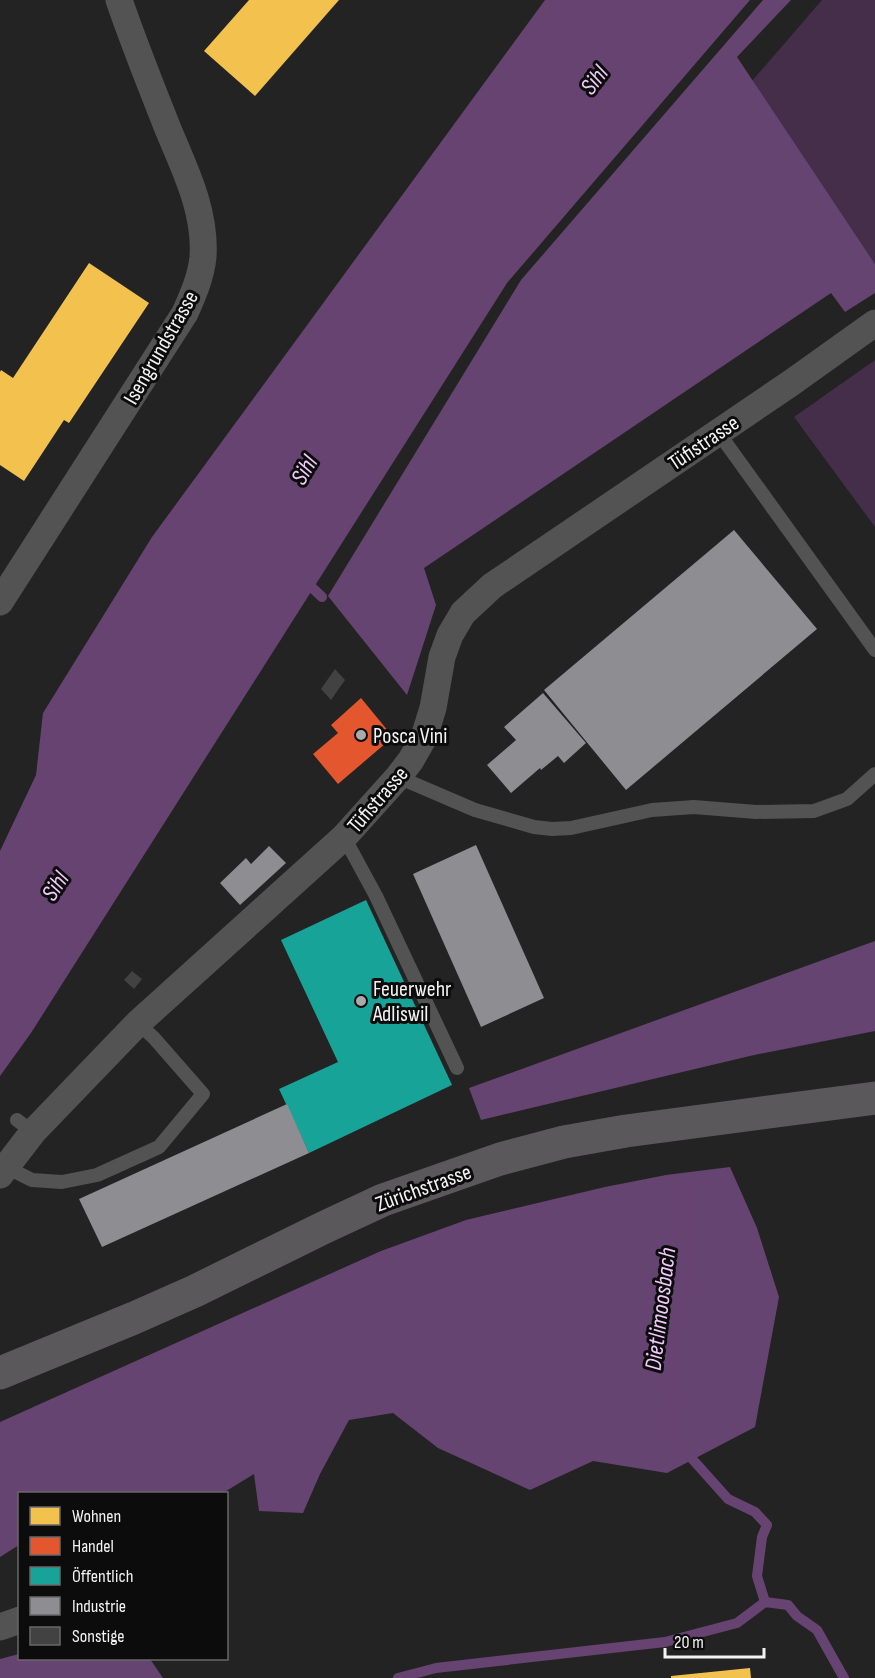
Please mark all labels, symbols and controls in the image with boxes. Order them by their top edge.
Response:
water label: Sihl [574,60,615,101]
street label: Isengrundstrasse [118,286,205,409]
street label: Tüfistrasse [663,410,744,477]
water label: Sihl [285,450,325,490]
place label: Posca Vini [373,723,447,750]
marker: Posca Vini [354,728,368,742]
street label: Tüfistrasse [342,761,414,839]
water label: Sihl [35,866,76,906]
place label: Feuerwehr Adliswil [372,976,451,1028]
marker: Feuerwehr Adliswil [354,994,368,1008]
street label: Zürichstrasse [372,1159,475,1218]
water label: Dietlimoosbach [639,1246,682,1372]
legend [18,1492,228,1660]
text: Wohnen [72,1506,121,1527]
text: Handel [72,1536,114,1557]
text: Öffentlich [72,1566,133,1587]
text: Industrie [72,1596,126,1617]
scale bar [665,1621,764,1659]
text: Sonstige [72,1626,125,1647]
text: 20 m [674,1632,704,1653]

